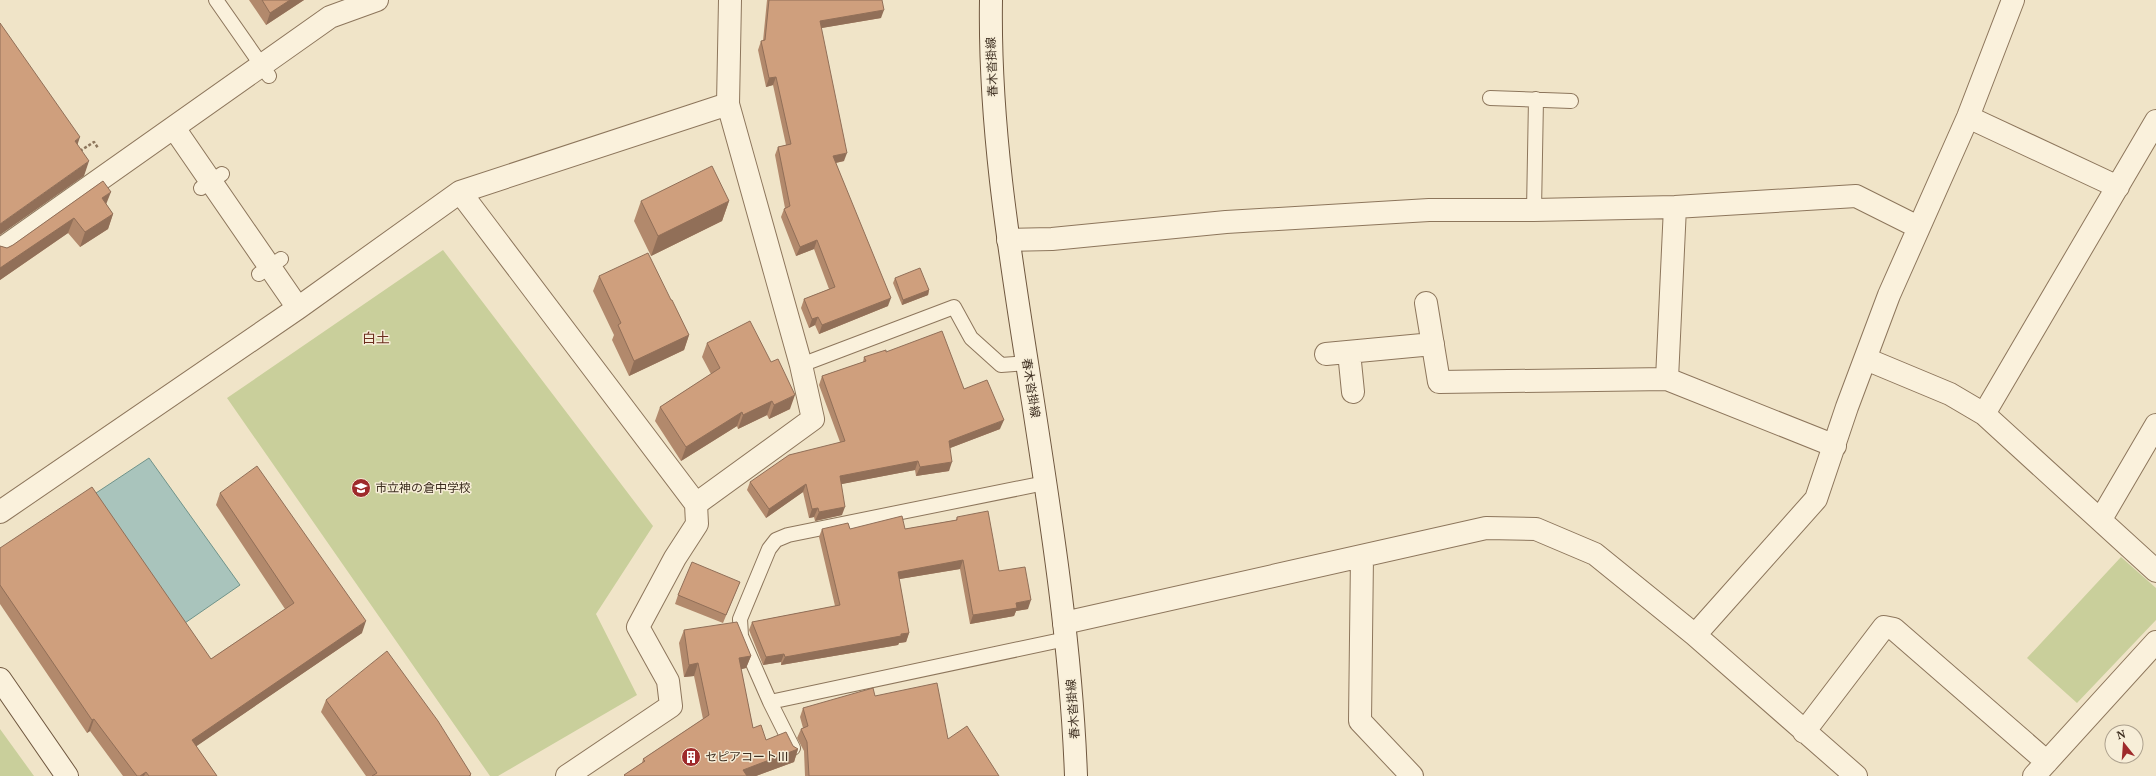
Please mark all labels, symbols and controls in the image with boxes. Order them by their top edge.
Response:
street label: 春木沓掛線 [983,37,1000,97]
district label: 白土 [362,328,390,347]
street label: 春木沓掛線 [1019,357,1044,419]
school or university icon: 市立神の倉中学校 [350,477,372,499]
place label: 市立神の倉中学校 [375,480,471,495]
street label: 春木沓掛線 [1063,679,1082,739]
north arrow [2104,724,2144,764]
text: N [2115,726,2128,742]
building icon: セピアコートⅢ [680,746,702,768]
place label: セピアコートⅢ [705,749,789,764]

